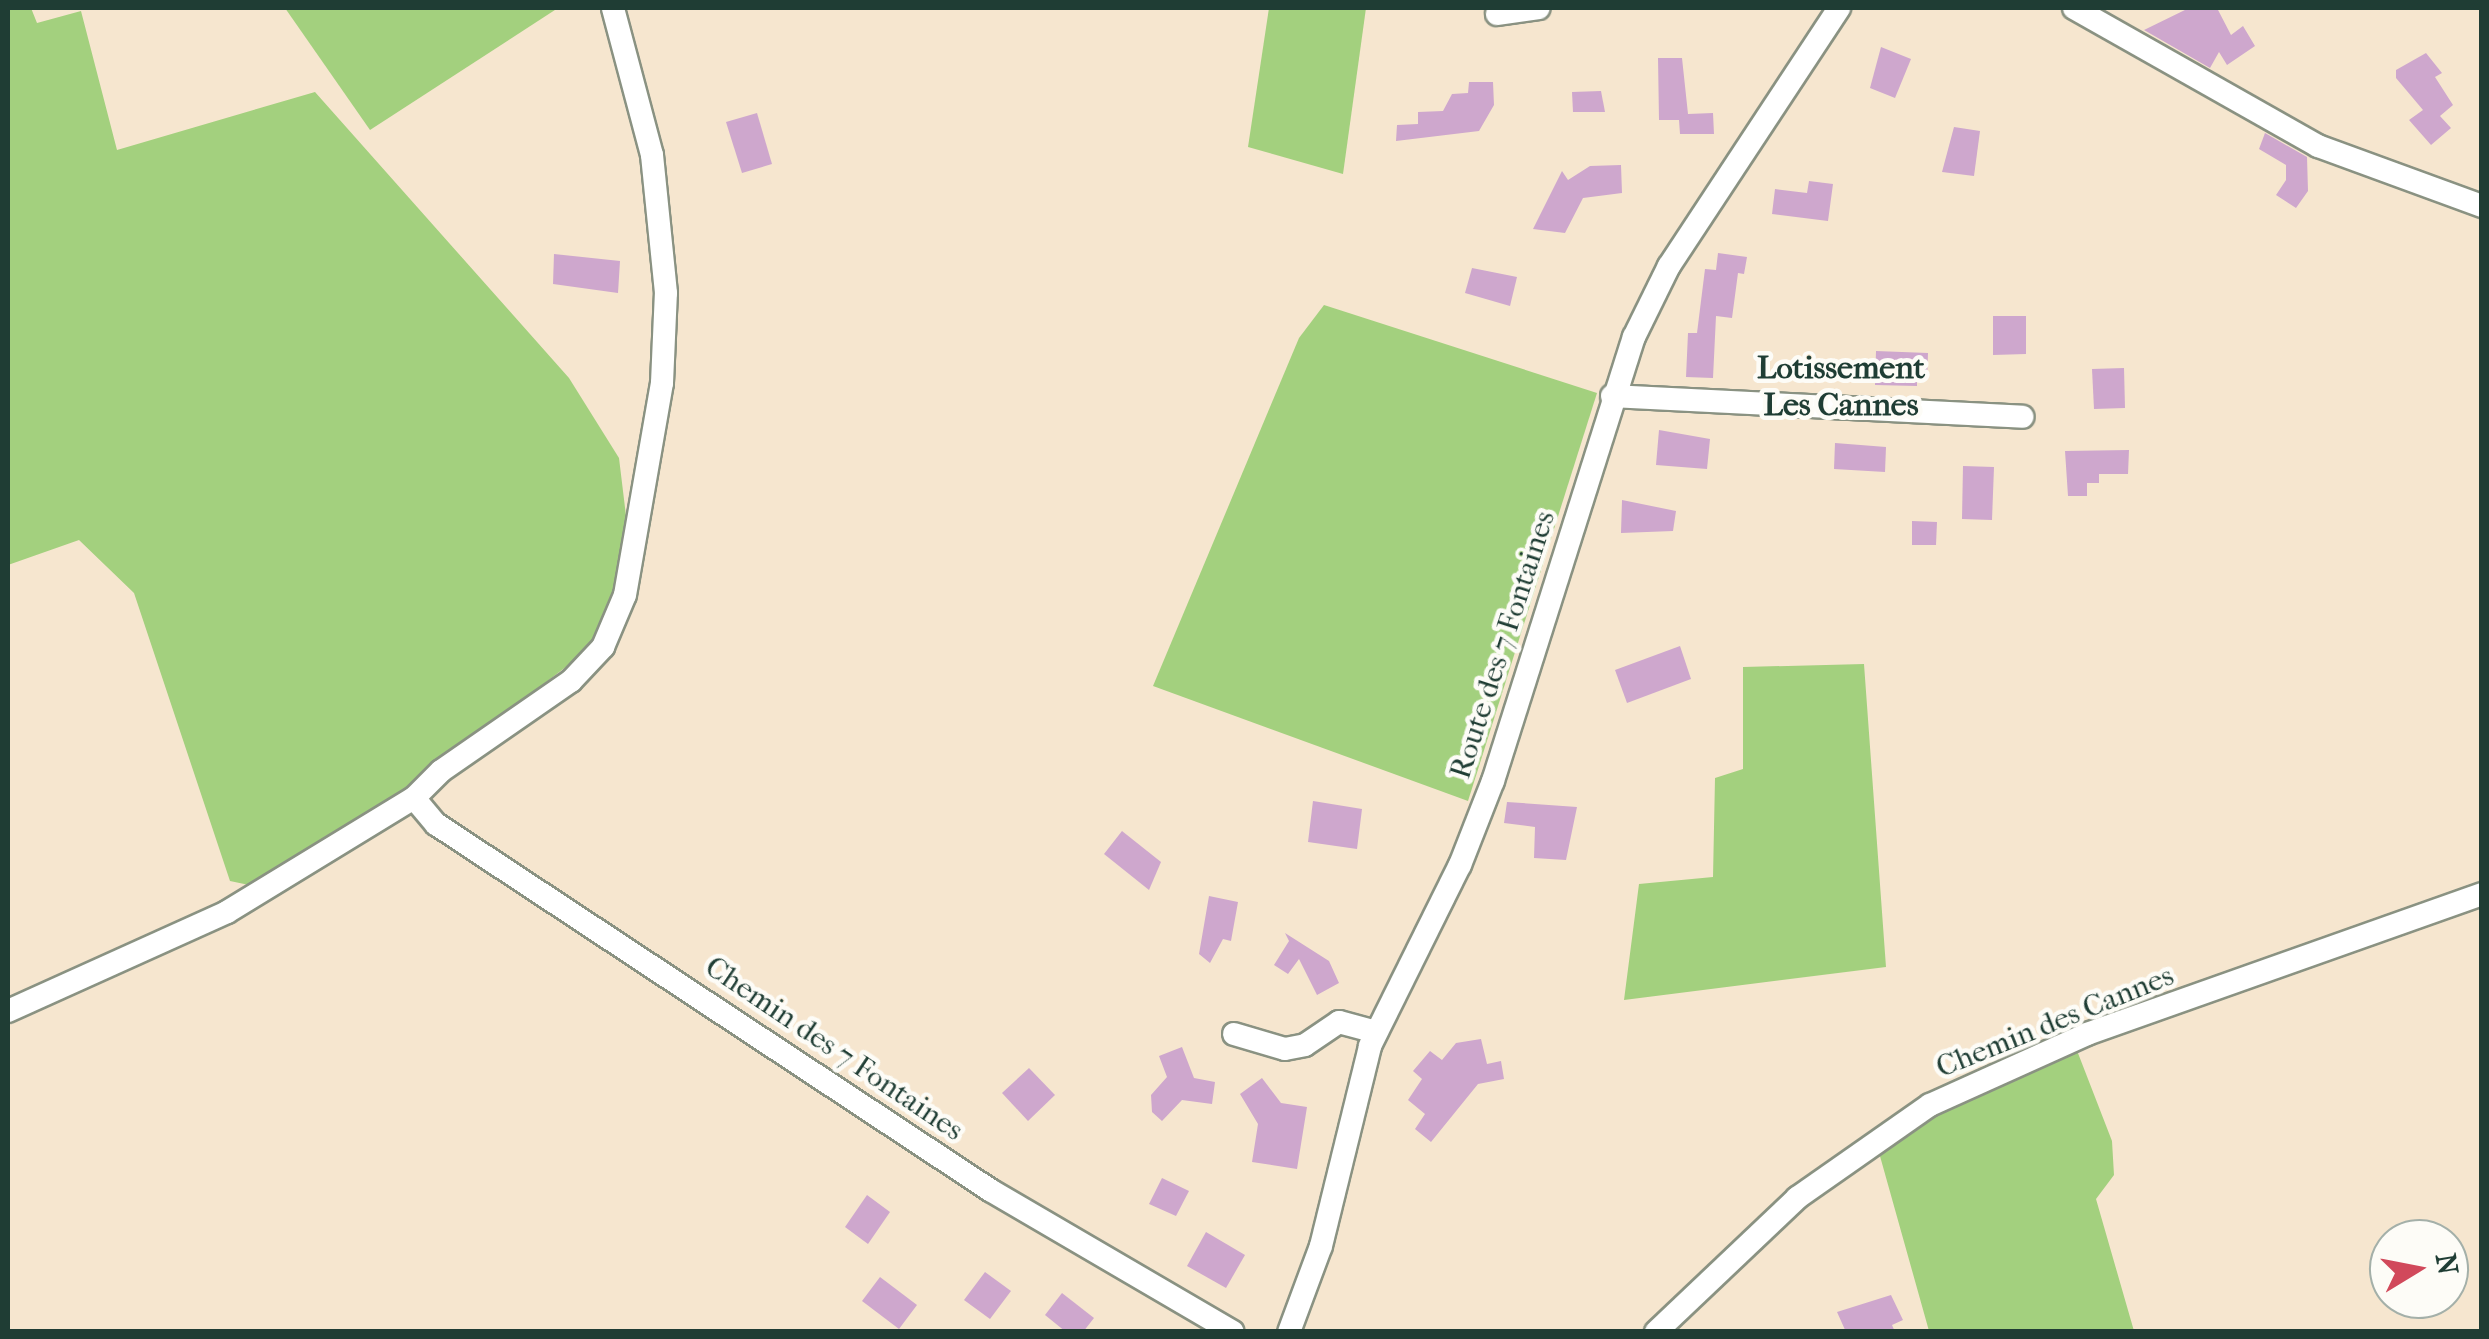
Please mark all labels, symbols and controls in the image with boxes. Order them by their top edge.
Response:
district label: Lotissement Les Cannes [1757,350,1925,425]
street label: Route des 7 Fontaines [1443,507,1563,783]
street label: Chemin des 7 Fontaines [698,949,970,1149]
street label: Chemin des Cannes [1931,958,2179,1086]
north arrow [2369,1219,2469,1319]
text: N [2429,1251,2465,1277]

